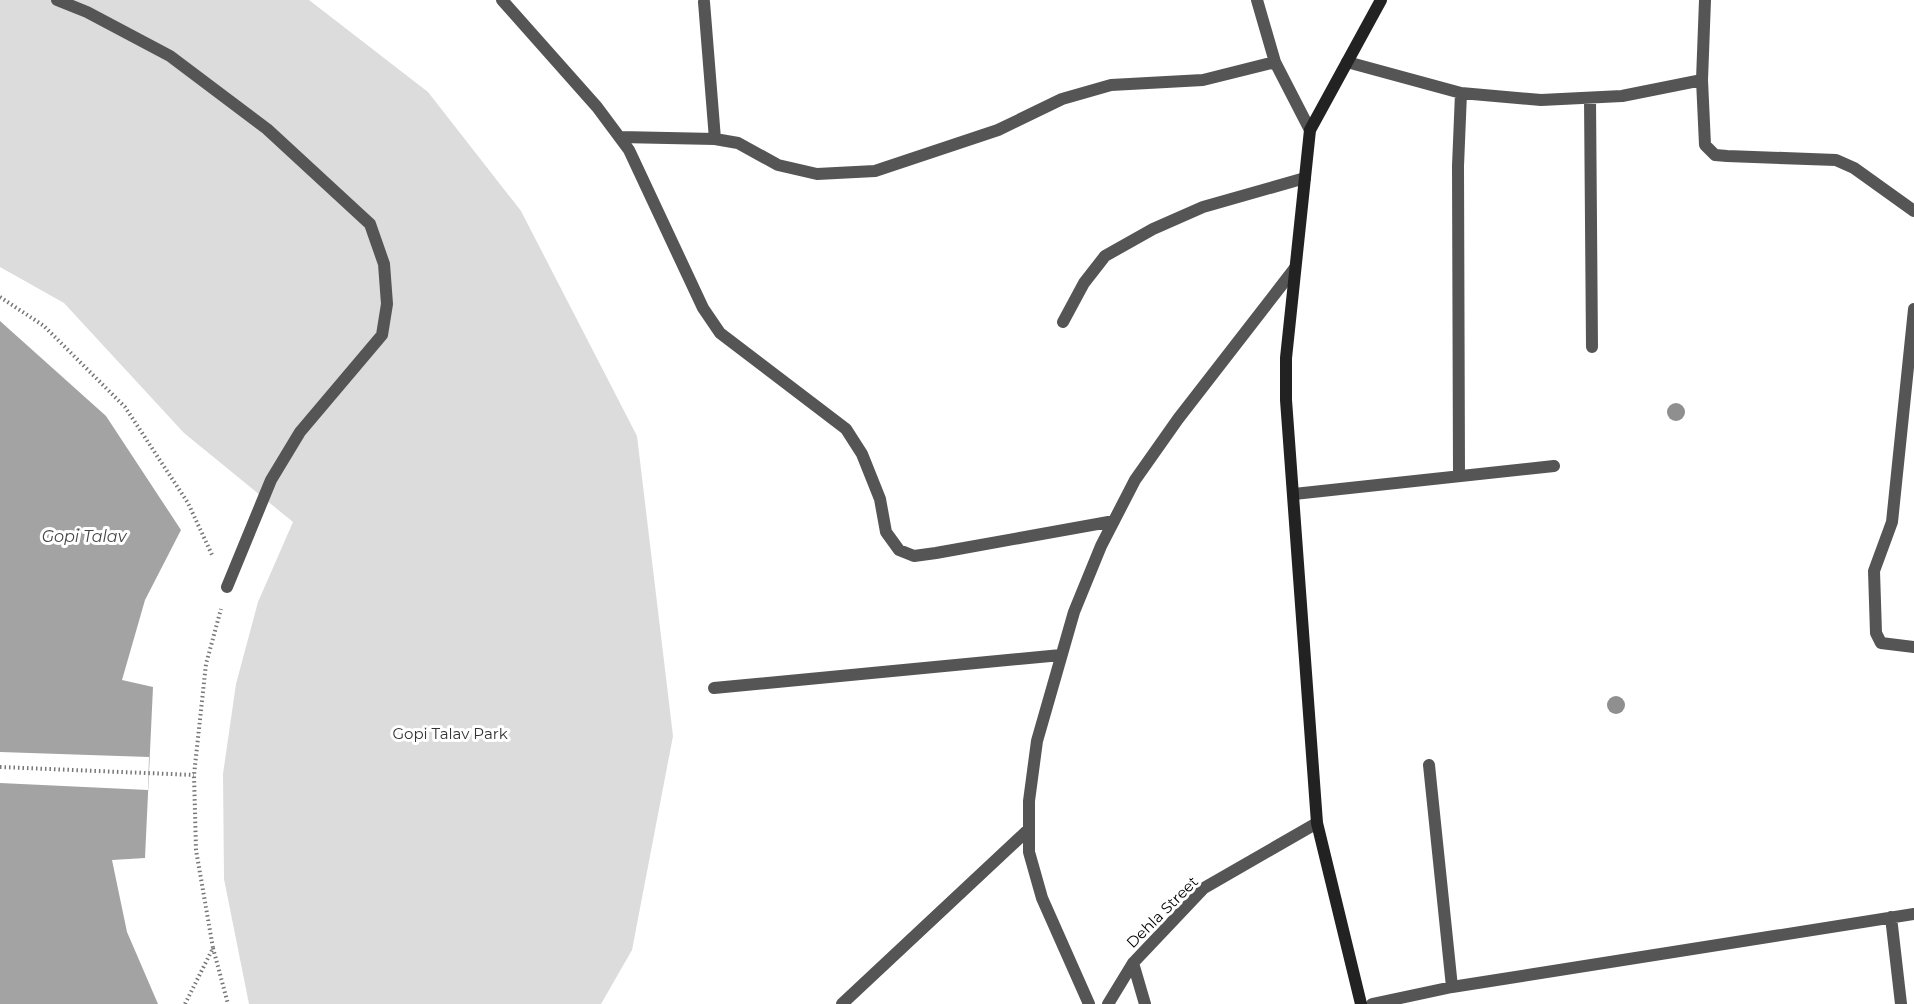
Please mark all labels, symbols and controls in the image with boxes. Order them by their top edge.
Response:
water label: Gopi Talav [42,527,128,546]
park label: Gopi Talav Park [392,724,508,743]
street label: Dehla Street [1122,872,1202,952]

